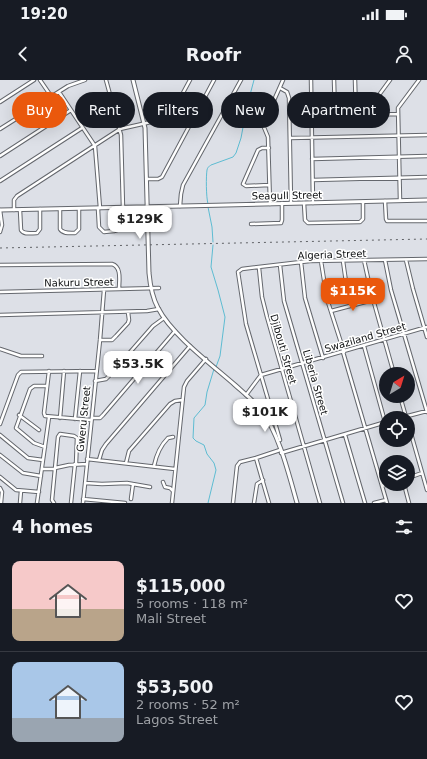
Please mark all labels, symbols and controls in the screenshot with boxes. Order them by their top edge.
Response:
text: 19:20 [20,5,68,23]
icon: back [12,43,34,65]
icon: person [393,43,415,65]
text: Roofr [186,44,241,65]
chip: Buy [12,92,67,128]
chip: Rent [75,92,135,128]
chip: Filters [143,92,213,128]
chip: New [221,92,279,128]
chip: Apartment [287,92,390,128]
street label: Seagull Street [252,189,322,202]
pin: $129K [112,206,168,240]
text: $129K [117,211,163,226]
street label: Algeria Street [297,248,367,261]
street label: Nakuru Street [44,276,114,289]
pin: $115K [325,278,381,312]
text: $115K [330,283,376,298]
street label: Djibouti Street [268,313,299,385]
street label: Swaziland Street [323,321,407,354]
street label: Liberia Street [301,348,330,416]
pin: $53.5K [105,351,171,385]
text: $53.5K [112,356,164,371]
north arrow [379,367,415,403]
map controls [379,367,415,491]
street label: Gweru Street [75,386,92,452]
pin: $101K [237,399,293,433]
text: $101K [242,404,288,419]
button: locate [379,411,415,447]
button: layers [379,455,415,491]
icon: filters [393,516,415,538]
text: 4 homes [12,517,93,537]
text: $115,000 [136,576,225,596]
icon: home [44,577,92,625]
icon: heart [393,590,415,612]
text: 5 rooms · 118 m² [136,596,248,611]
text: Mali Street [136,611,206,626]
text: $53,500 [136,677,213,697]
icon: home [44,678,92,726]
icon: heart [393,691,415,713]
text: 2 rooms · 52 m² [136,697,240,712]
text: Lagos Street [136,712,218,727]

